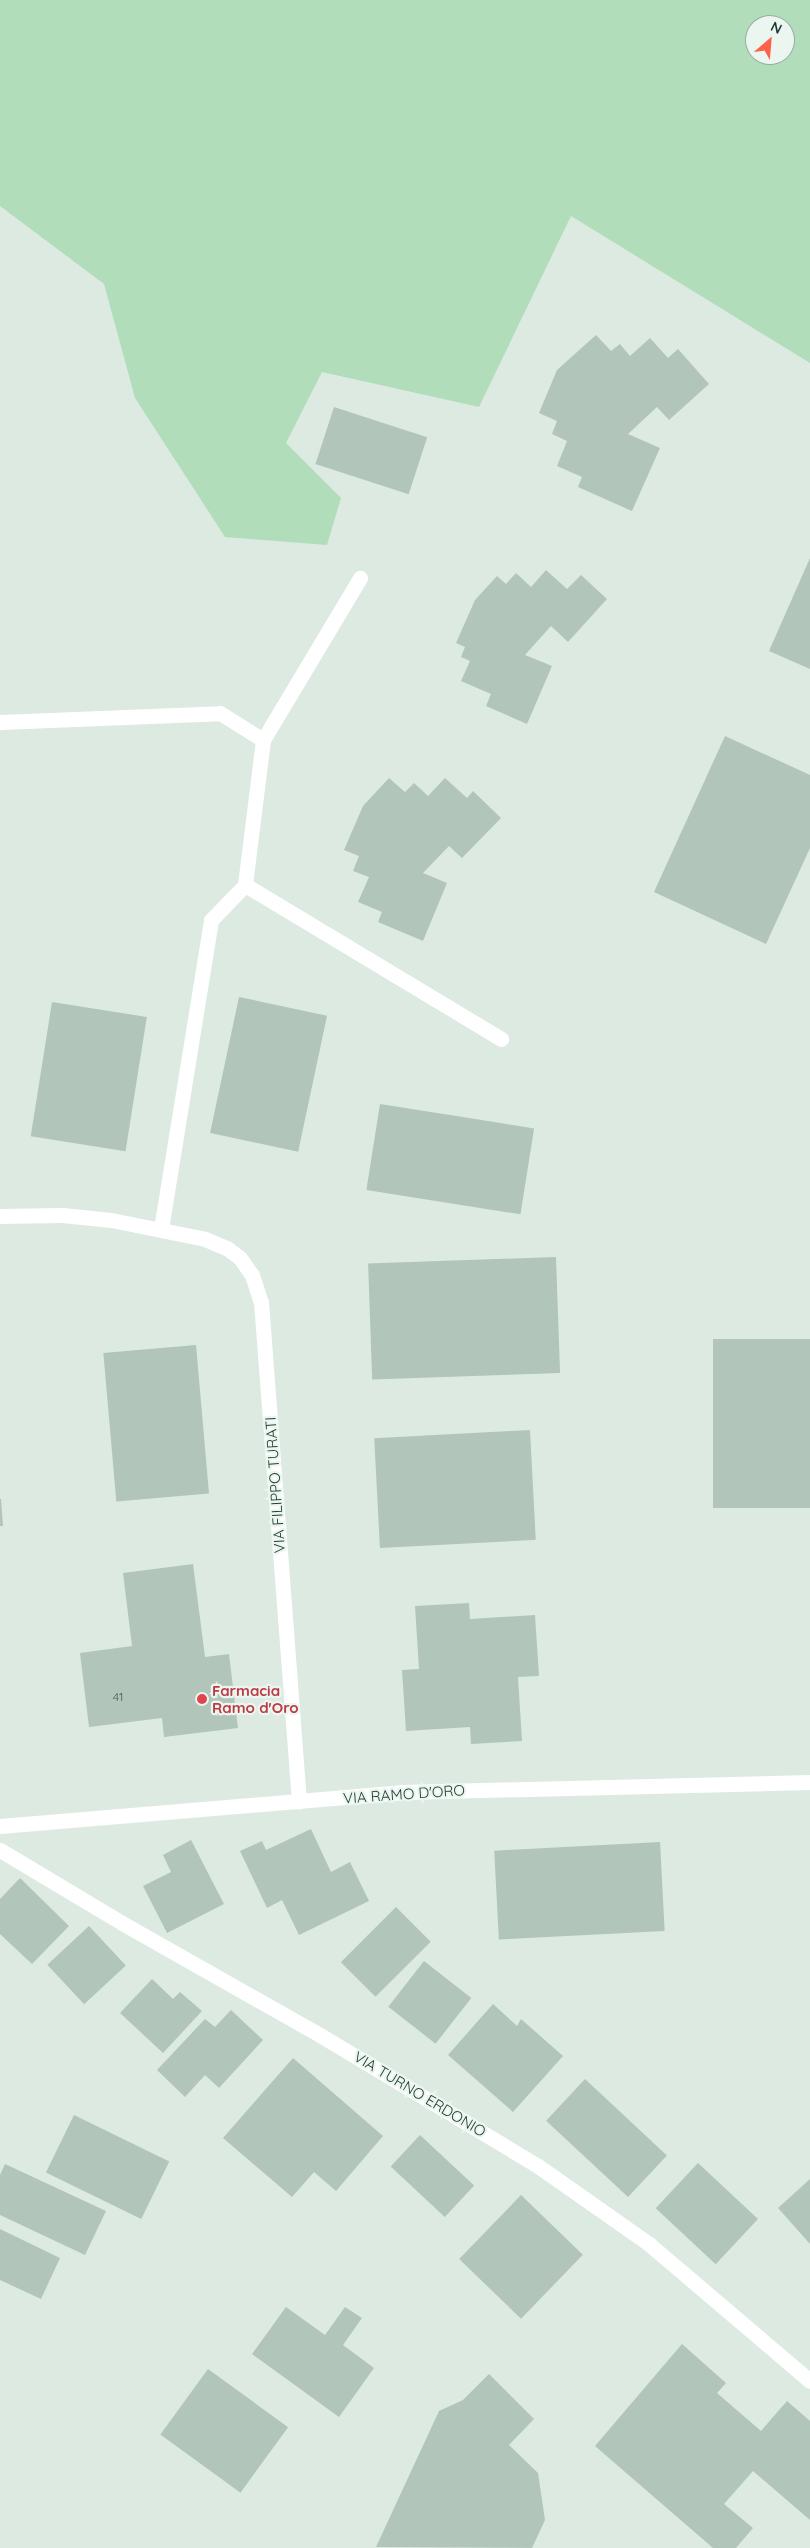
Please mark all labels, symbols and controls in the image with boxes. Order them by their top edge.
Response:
north arrow [745,15,795,65]
text: N [768,17,785,38]
street label: VIA FILIPPO TURATI [261,1416,289,1554]
place label: Farmacia Ramo d'Oro [212,1681,299,1716]
house number: 41 [113,1690,123,1704]
marker: Farmacia Ramo d'Oro [196,1693,208,1705]
street label: VIA RAMO D'ORO [343,1781,465,1807]
street label: VIA TURNO ERDONIO [351,2047,489,2141]

